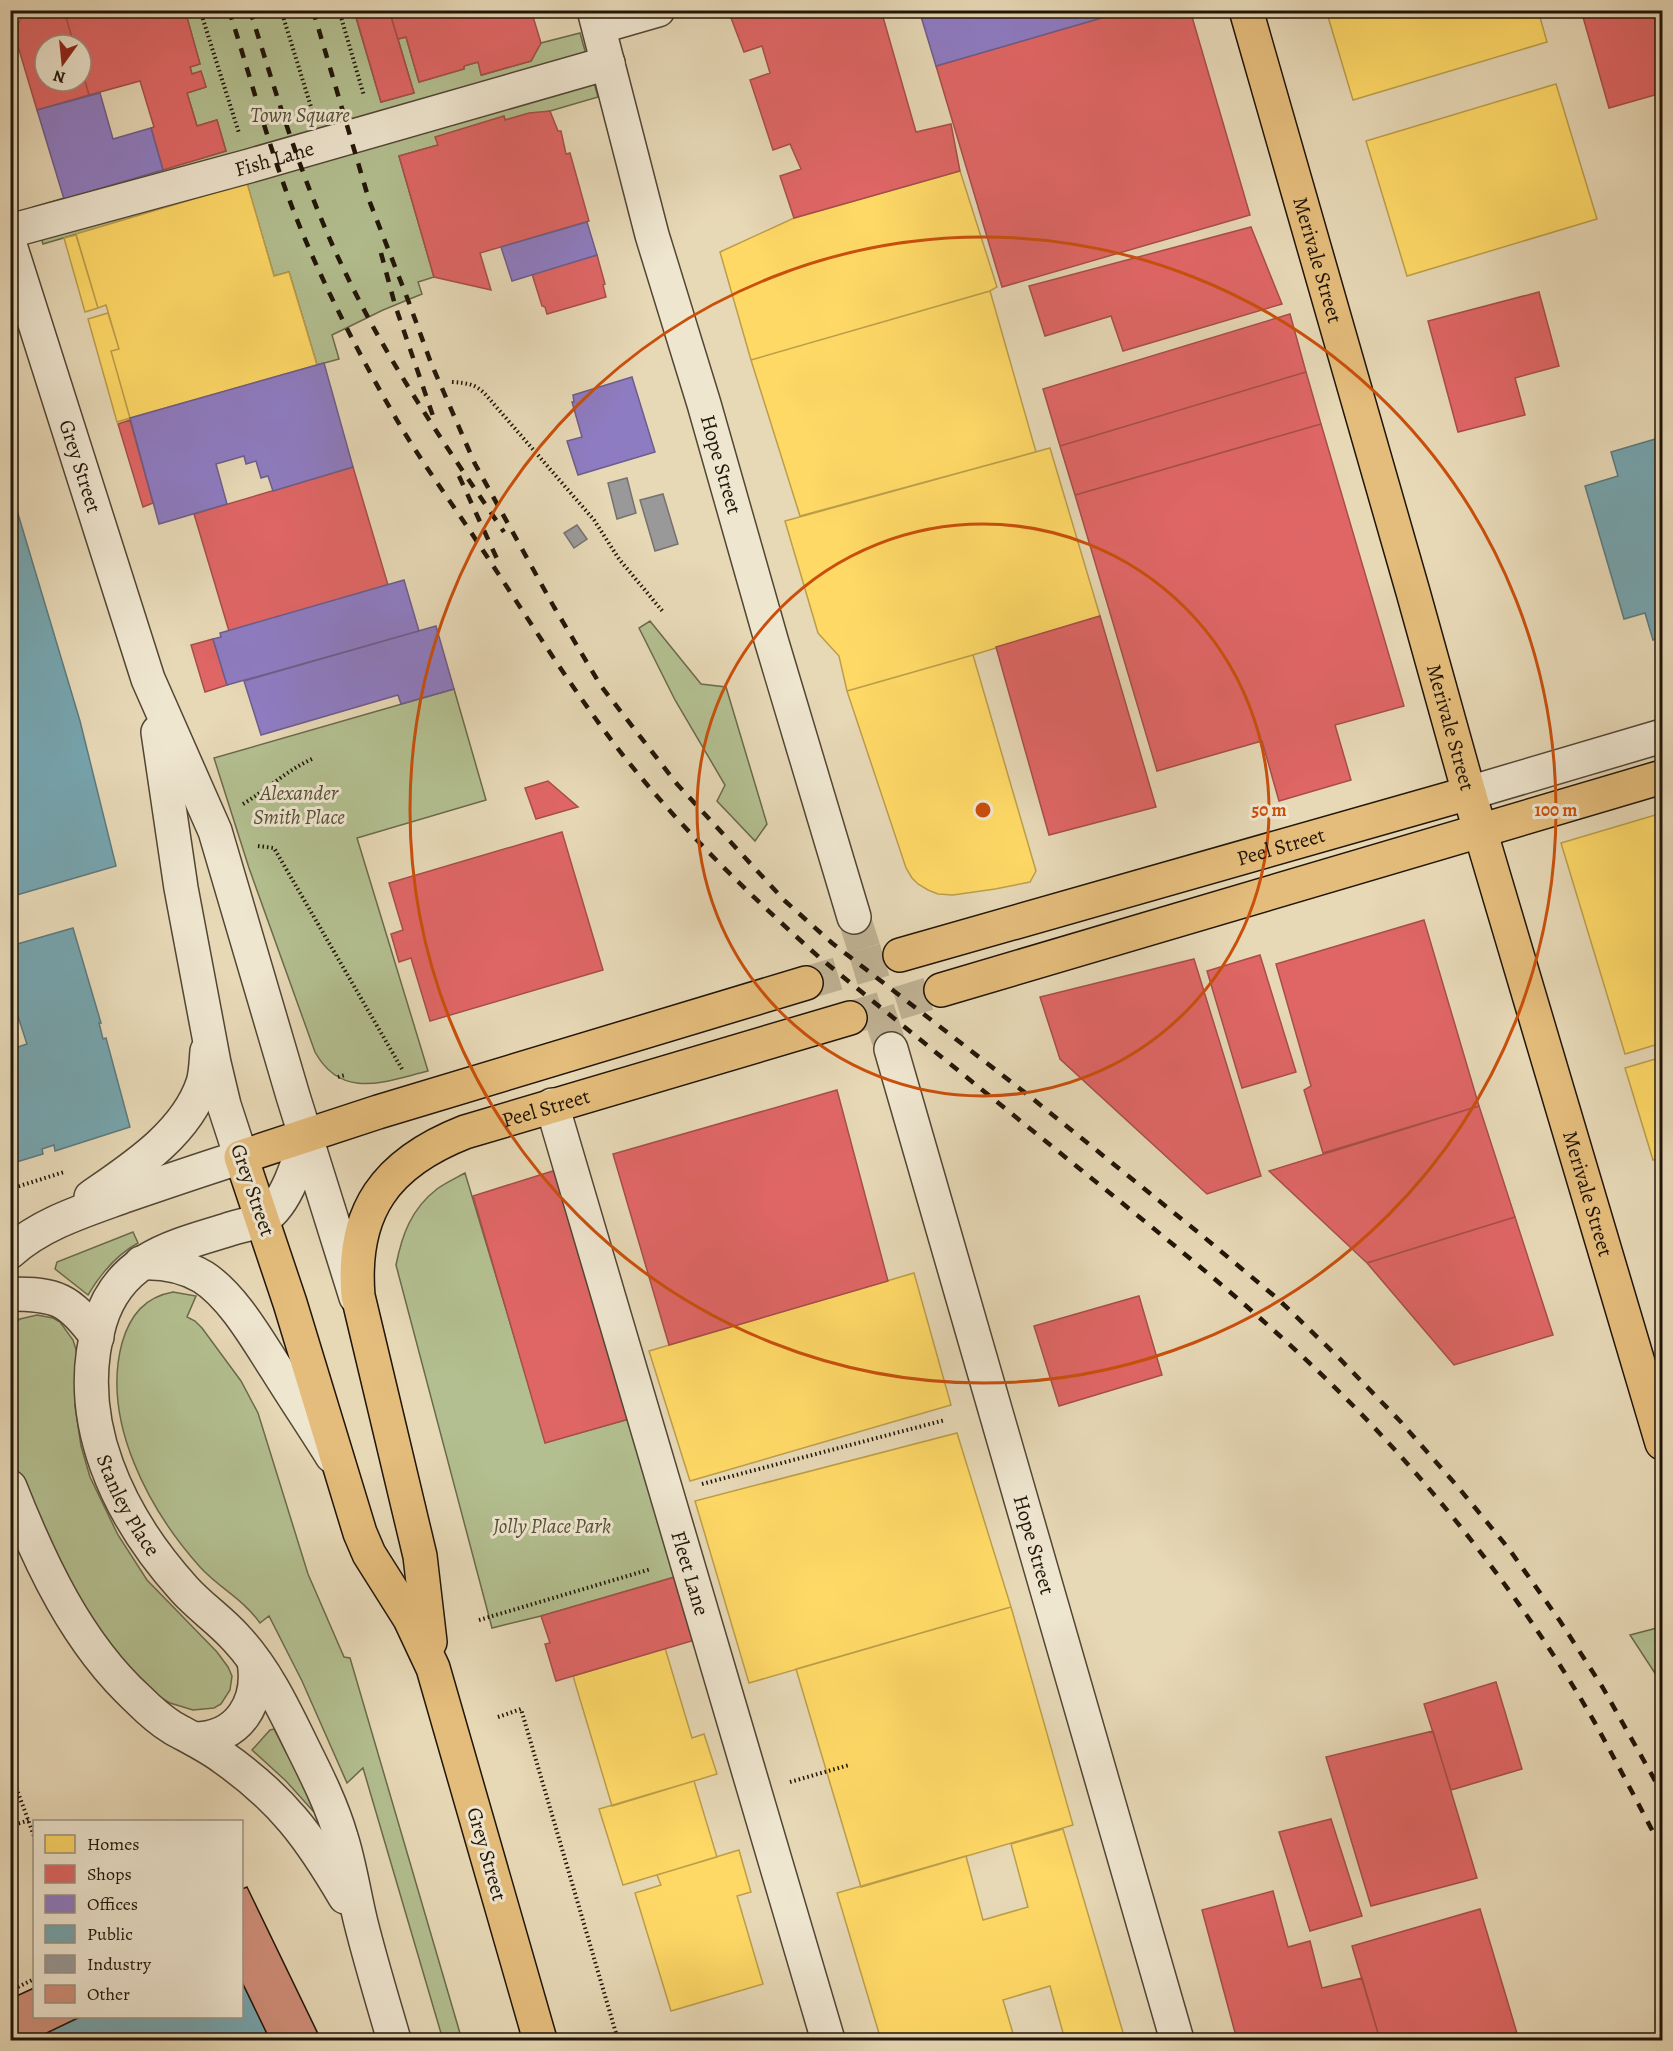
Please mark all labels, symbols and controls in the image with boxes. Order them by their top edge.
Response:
north arrow [33,33,93,93]
text: N [51,64,68,89]
park label: Town Square [250,101,350,129]
street label: Fish Lane [231,134,317,183]
street label: Merivale Street [1286,194,1349,326]
street label: Hope Street [694,411,749,518]
street label: Grey Street [52,416,108,516]
street label: Merivale Street [1420,661,1482,794]
park label: Alexander Smith Place [253,779,345,831]
text: 50 m [1252,798,1286,822]
text: 100 m [1535,798,1577,822]
centre of rings [973,800,993,820]
street label: Peel Street [1234,821,1328,872]
street label: Peel Street [499,1082,593,1134]
street label: Merivale Street [1556,1127,1620,1260]
street label: Grey Street [224,1140,282,1240]
street label: Stanley Place [90,1450,166,1562]
street label: Hope Street [1006,1492,1062,1598]
park label: Jolly Place Park [492,1512,611,1540]
street label: Fleet Lane [664,1527,716,1619]
street label: Grey Street [460,1804,514,1904]
legend [33,1820,243,2018]
text: Homes [87,1832,139,1856]
text: Shops [87,1862,132,1886]
text: Offices [87,1892,138,1916]
text: Public [87,1922,133,1946]
text: Industry [87,1952,152,1976]
text: Other [87,1982,130,2006]

